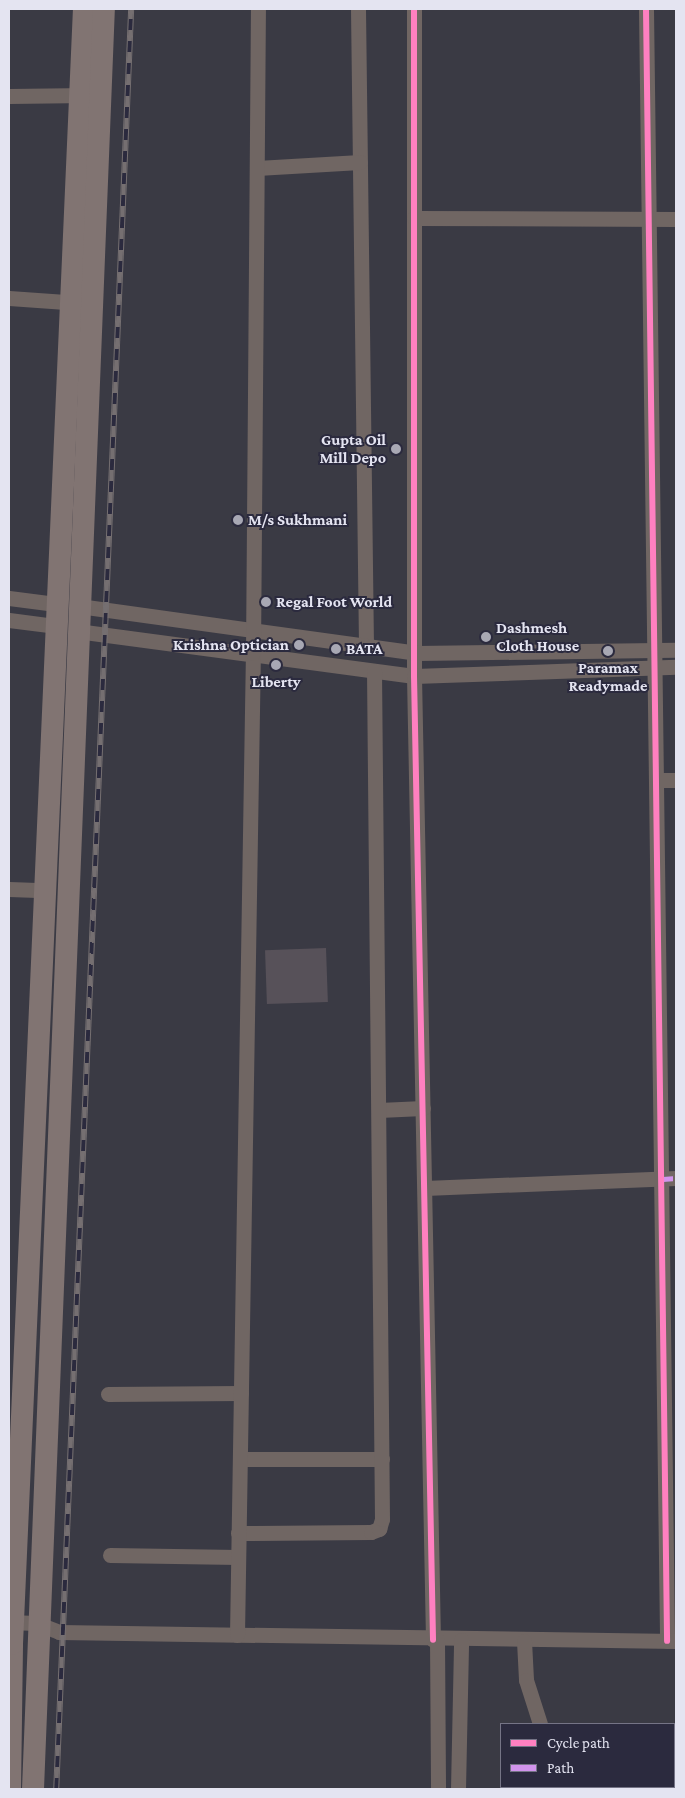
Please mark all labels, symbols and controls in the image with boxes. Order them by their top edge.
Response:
place label: Gupta Oil Mill Depo [319,430,386,468]
marker: Gupta Oil Mill Depo [390,443,402,455]
place label: M/s Sukhmani [248,510,347,530]
marker: M/s Sukhmani [232,514,244,526]
place label: Regal Foot World [276,592,392,612]
marker: Regal Foot World [260,596,272,608]
place label: Dashmesh Cloth House [496,618,579,656]
marker: Dashmesh Cloth House [480,631,492,643]
place label: Krishna Optician [173,635,289,655]
marker: Krishna Optician [293,639,305,651]
place label: BATA [346,639,382,659]
marker: BATA [330,643,342,655]
marker: Paramax Readymade [602,645,614,657]
place label: Paramax Readymade [569,658,647,696]
marker: Liberty [270,659,282,671]
place label: Liberty [251,672,301,692]
legend [500,1723,675,1788]
text: Cycle path [547,1735,610,1751]
text: Path [547,1760,574,1776]

